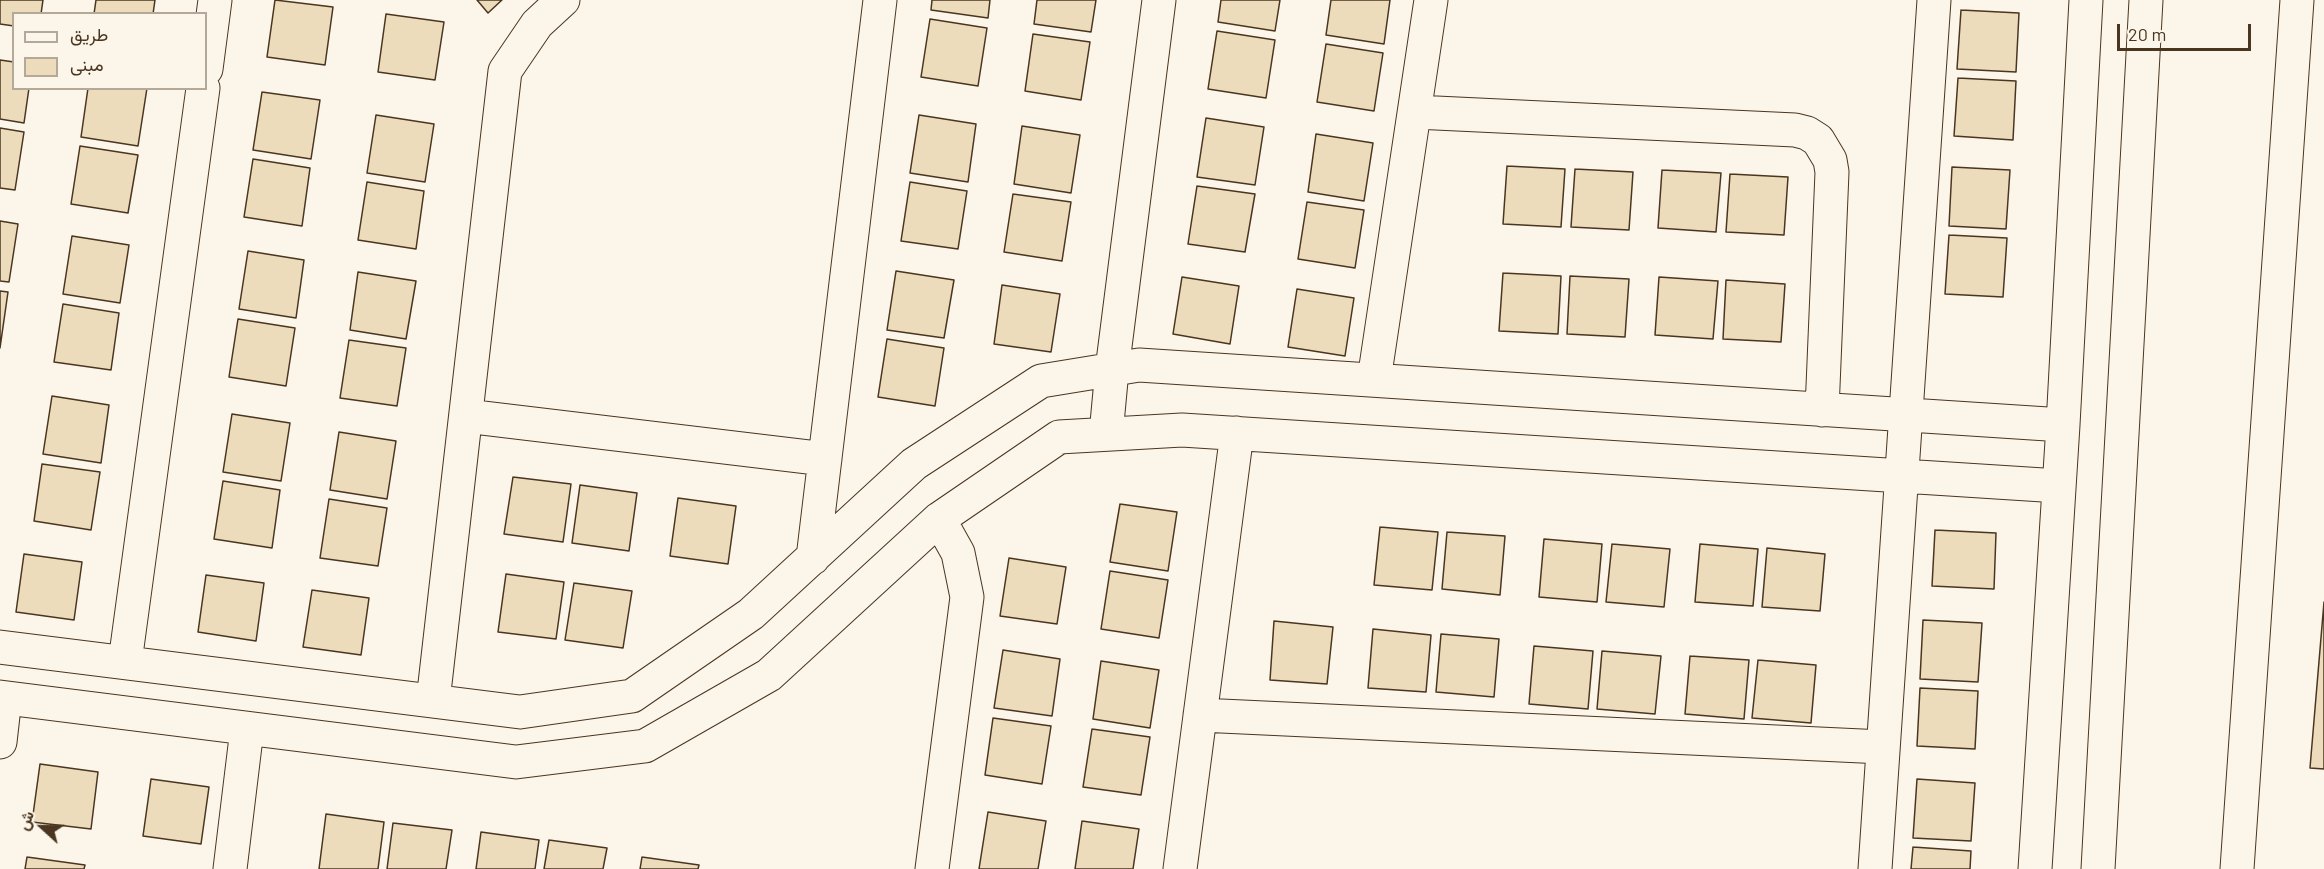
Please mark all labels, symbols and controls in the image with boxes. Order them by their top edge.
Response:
legend [12,12,207,90]
scale bar [2120,12,2254,50]
text: طريق [70,23,108,45]
text: 20 m [2128,23,2166,45]
text: مبنى [70,53,104,75]
north arrow [12,797,72,857]
text: ش [12,808,37,833]

